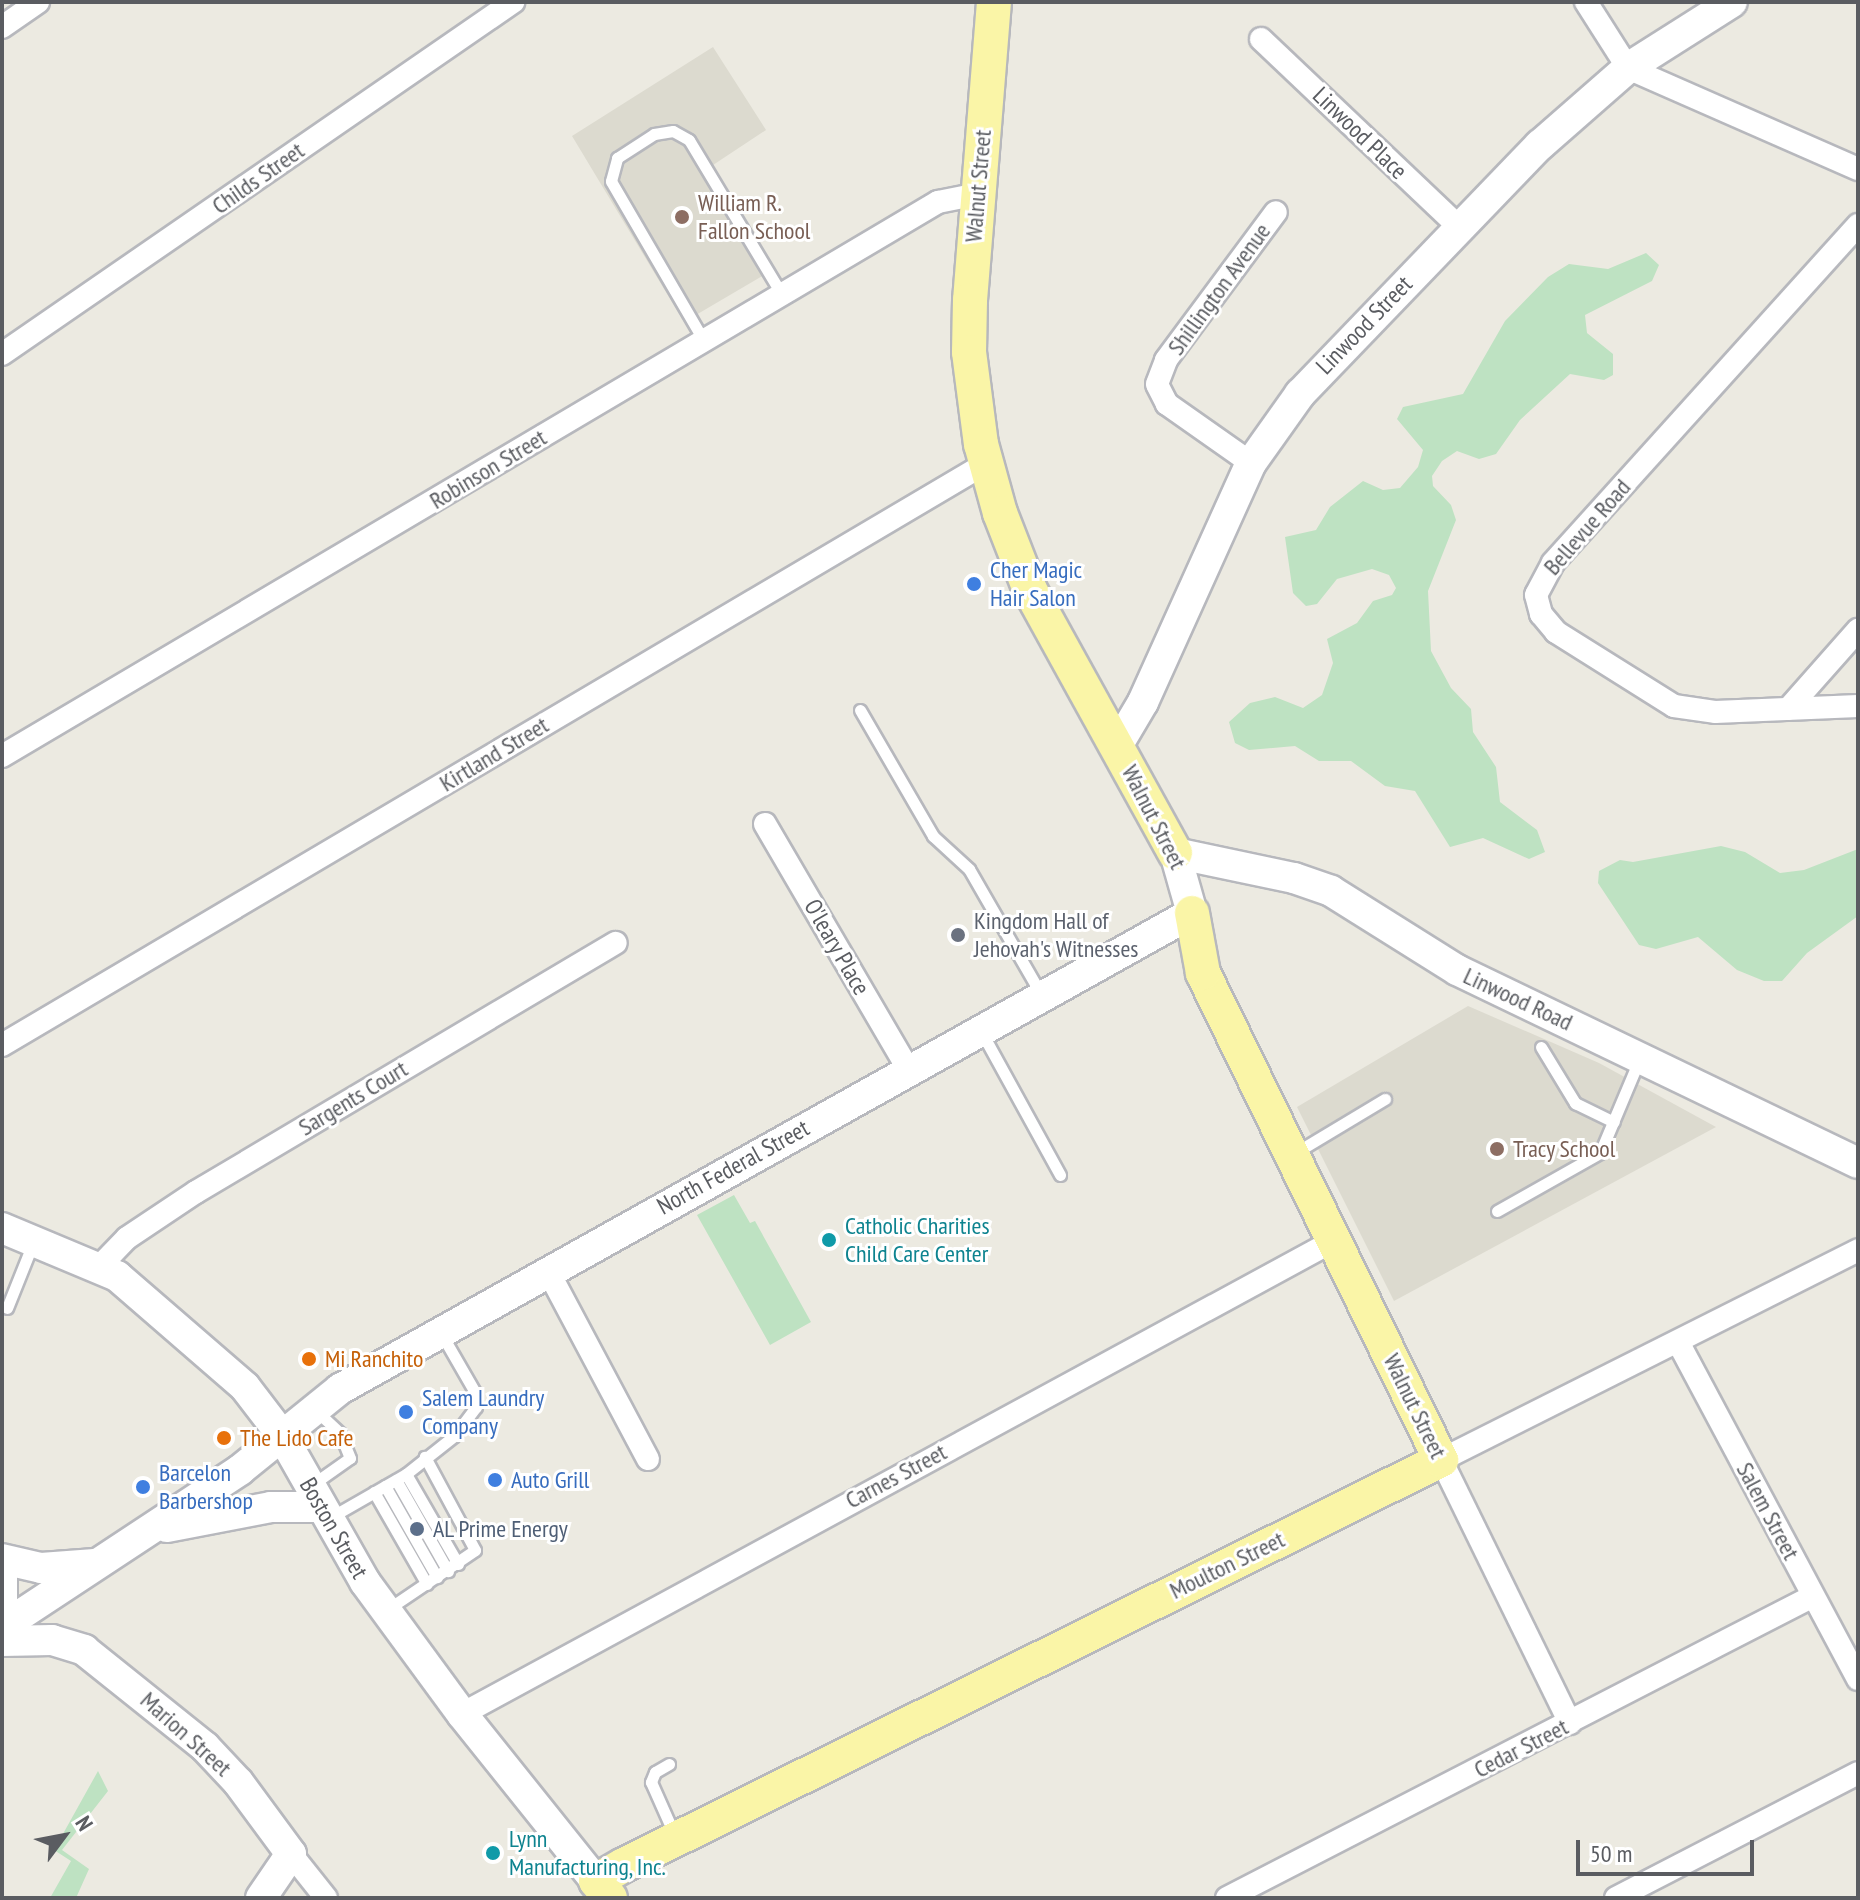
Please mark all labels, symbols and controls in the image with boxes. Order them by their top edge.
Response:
street label: Linwood Place [1307,81,1413,185]
street label: Walnut Street [959,129,997,243]
street label: Childs Street [206,136,310,220]
place label: William R. Fallon School [698,189,810,245]
marker: William R. Fallon School [673,208,691,226]
street label: Shillington Avenue [1161,217,1277,361]
street label: Linwood Street [1310,270,1418,380]
street label: Robinson Street [424,423,552,515]
street label: Bellevue Road [1538,473,1636,581]
place label: Cher Magic Hair Salon [990,556,1082,612]
marker: Cher Magic Hair Salon [965,575,983,593]
street label: Kirtland Street [434,710,554,798]
street label: Walnut Street [1116,760,1192,874]
street label: O'leary Place [798,894,876,1000]
place label: Kingdom Hall of Jehovah's Witnesses [974,907,1139,963]
marker: Kingdom Hall of Jehovah's Witnesses [949,926,967,944]
street label: Linwood Road [1459,961,1577,1037]
street label: Sargents Court [293,1054,413,1142]
street label: North Federal Street [652,1113,814,1221]
place label: Tracy School [1513,1135,1616,1163]
marker: Tracy School [1488,1140,1506,1158]
place label: Catholic Charities Child Care Center [845,1212,990,1268]
marker: Catholic Charities Child Care Center [820,1231,838,1249]
place label: Mi Ranchito [325,1345,423,1373]
street label: Walnut Street [1377,1349,1453,1463]
marker: Mi Ranchito [300,1350,318,1368]
place label: Salem Laundry Company [422,1384,544,1440]
marker: Salem Laundry Company [397,1403,415,1421]
place label: The Lido Cafe [240,1424,353,1452]
marker: The Lido Cafe [215,1429,233,1447]
street label: Carnes Street [841,1437,951,1515]
street label: Salem Street [1730,1458,1806,1564]
place label: Barcelon Barbershop [159,1459,253,1515]
place label: Auto Grill [511,1466,589,1494]
marker: Auto Grill [486,1471,504,1489]
street label: Boston Street [294,1472,374,1584]
marker: Barcelon Barbershop [134,1478,152,1496]
place label: AL Prime Energy [433,1515,569,1543]
marker: AL Prime Energy [408,1520,426,1538]
street label: Moulton Street [1165,1525,1289,1605]
street label: Marion Street [135,1686,237,1782]
street label: Cedar Street [1469,1712,1573,1784]
north arrow [24,1796,104,1876]
text: N [69,1811,99,1836]
scale bar [1580,1824,1758,1874]
place label: Lynn Manufacturing, Inc. [509,1825,667,1881]
text: 50 m [1590,1838,1632,1869]
marker: Lynn Manufacturing, Inc. [484,1844,502,1862]

